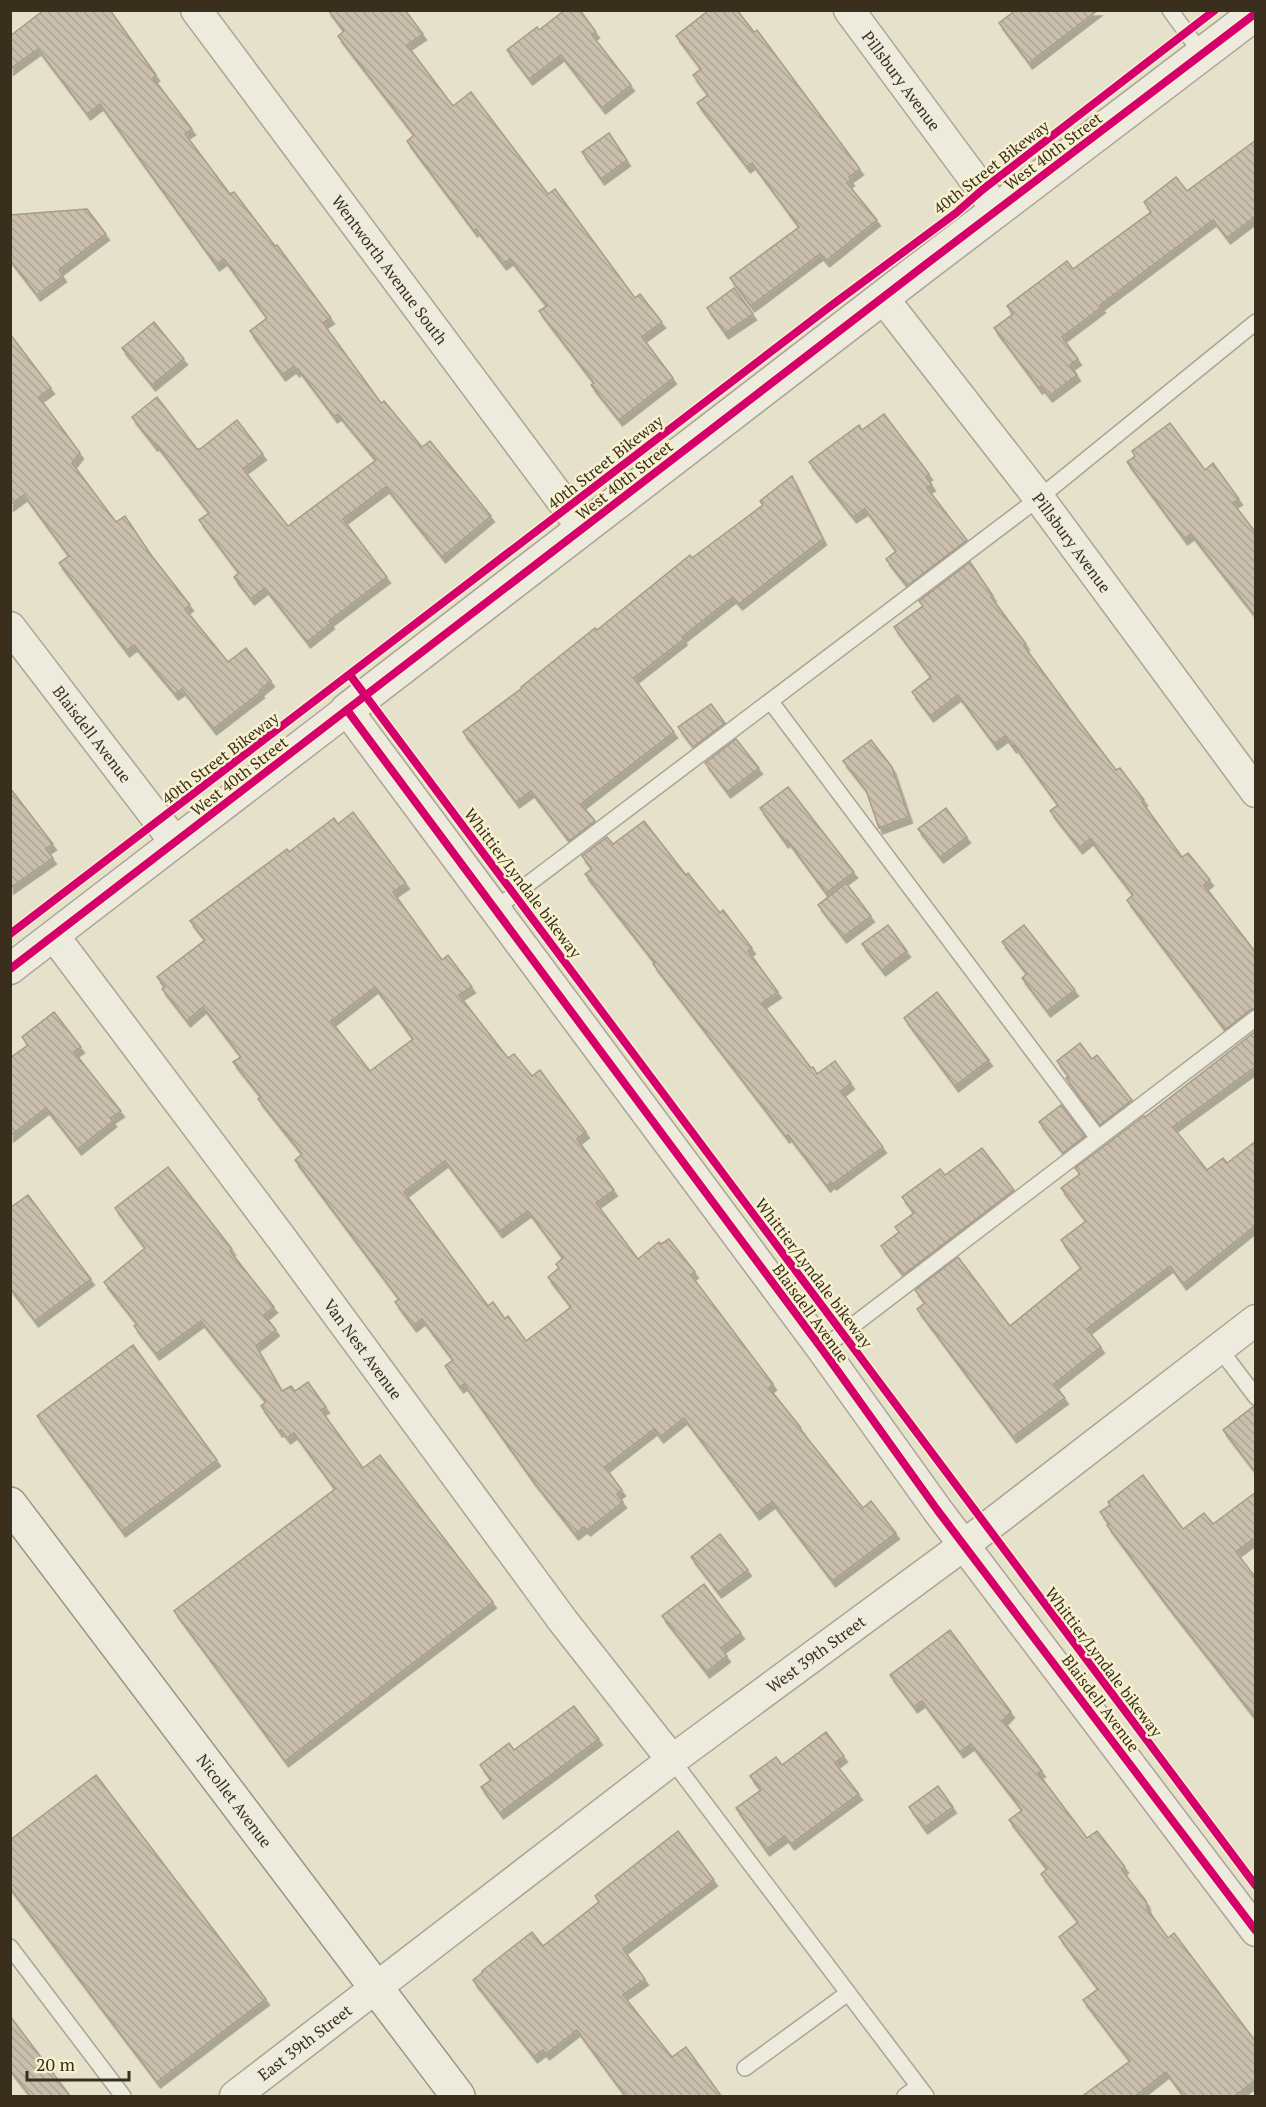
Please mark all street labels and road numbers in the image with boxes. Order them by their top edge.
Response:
street label: Pillsbury Avenue [857,26,946,135]
street label: West 40th Street [999,107,1107,195]
street label: 40th Street Bikeway [929,114,1054,219]
street label: Wentworth Avenue South [327,191,453,349]
street label: 40th Street Bikeway [543,409,668,514]
street label: West 40th Street [571,435,677,525]
street label: Pillsbury Avenue [1028,488,1116,597]
street label: Blaisdell Avenue [48,681,137,787]
street label: 40th Street Bikeway [157,706,284,809]
street label: West 40th Street [186,731,292,821]
street label: Whittier/Lyndale bikeway [459,804,587,963]
street label: Whittier/Lyndale bikeway [750,1194,878,1353]
street label: Blaisdell Avenue [768,1259,854,1367]
street label: Van Nest Avenue [319,1294,407,1404]
street label: Whittier/Lyndale bikeway [1040,1583,1168,1742]
street label: West 39th Street [762,1610,870,1698]
street label: Blaisdell Avenue [1057,1650,1145,1756]
street label: Nicollet Avenue [192,1749,277,1852]
street label: East 39th Street [253,1999,356,2086]

